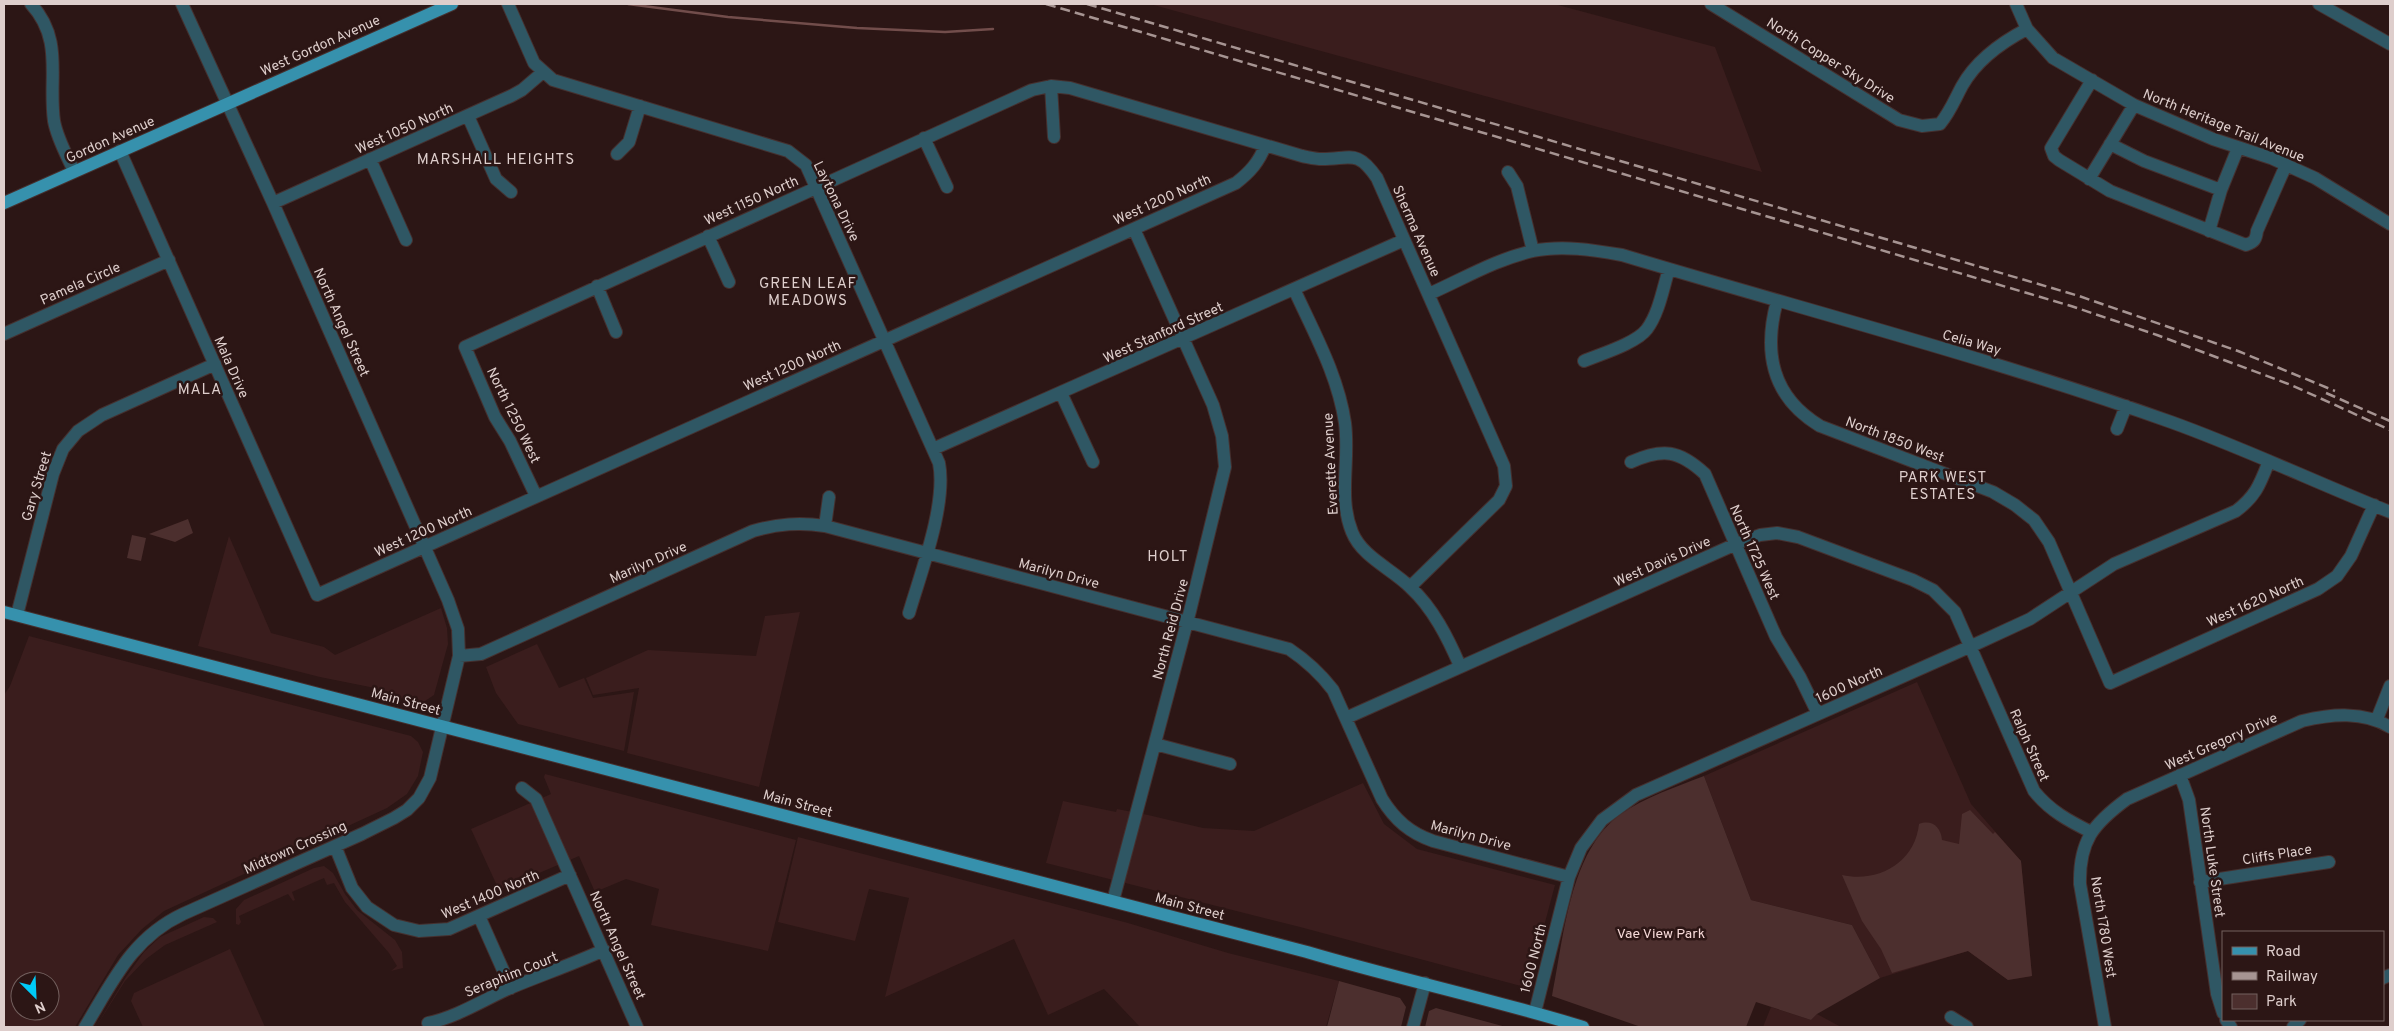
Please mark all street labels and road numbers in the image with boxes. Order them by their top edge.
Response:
street label: West Gordon Avenue [258,12,383,80]
street label: North Copper Sky Drive [1763,15,1898,108]
street label: North Heritage Trail Avenue [2140,86,2307,167]
street label: West 1050 North [353,100,456,159]
street label: Gordon Avenue [64,113,158,168]
street label: Laytona Drive [809,159,862,245]
street label: West 1200 North [1111,171,1214,230]
street label: West 1150 North [702,173,801,230]
street label: Sherma Avenue [1388,183,1443,280]
street label: Pamela Circle [38,259,123,310]
street label: North Angel Street [309,266,372,380]
street label: West Stanford Street [1101,299,1226,367]
street label: Celia Way [1940,327,2003,360]
street label: Mala Drive [210,334,252,401]
street label: West 1200 North [741,337,844,396]
street label: North 1250 West [482,365,543,466]
street label: Everette Avenue [1320,412,1343,515]
street label: North 1850 West [1843,414,1946,467]
street label: Gary Street [19,450,56,523]
street label: North 1725 West [1725,502,1782,603]
street label: West 1200 North [372,503,475,562]
street label: West Davis Drive [1612,533,1714,591]
street label: Marilyn Drive [607,539,690,588]
street label: Marilyn Drive [1016,556,1101,593]
street label: West 1620 North [2204,573,2307,631]
street label: North Reid Drive [1150,577,1193,682]
street label: 1600 North [1814,663,1885,708]
street label: Main Street [369,685,442,720]
street label: Ralph Street [2005,707,2052,785]
street label: West Gregory Drive [2163,710,2281,775]
street label: Main Street [761,787,834,822]
street label: North Luke Street [2195,806,2228,919]
street label: Midtown Crossing [241,818,350,879]
street label: Marilyn Drive [1428,818,1513,855]
street label: Cliffs Place [2241,842,2313,869]
street label: West 1400 North [439,867,542,924]
street label: North 1780 West [2086,875,2119,979]
street label: North Angel Street [585,889,648,1003]
street label: Main Street [1153,890,1226,925]
street label: 1600 North [1518,922,1551,995]
street label: Seraphim Court [463,949,561,1002]

